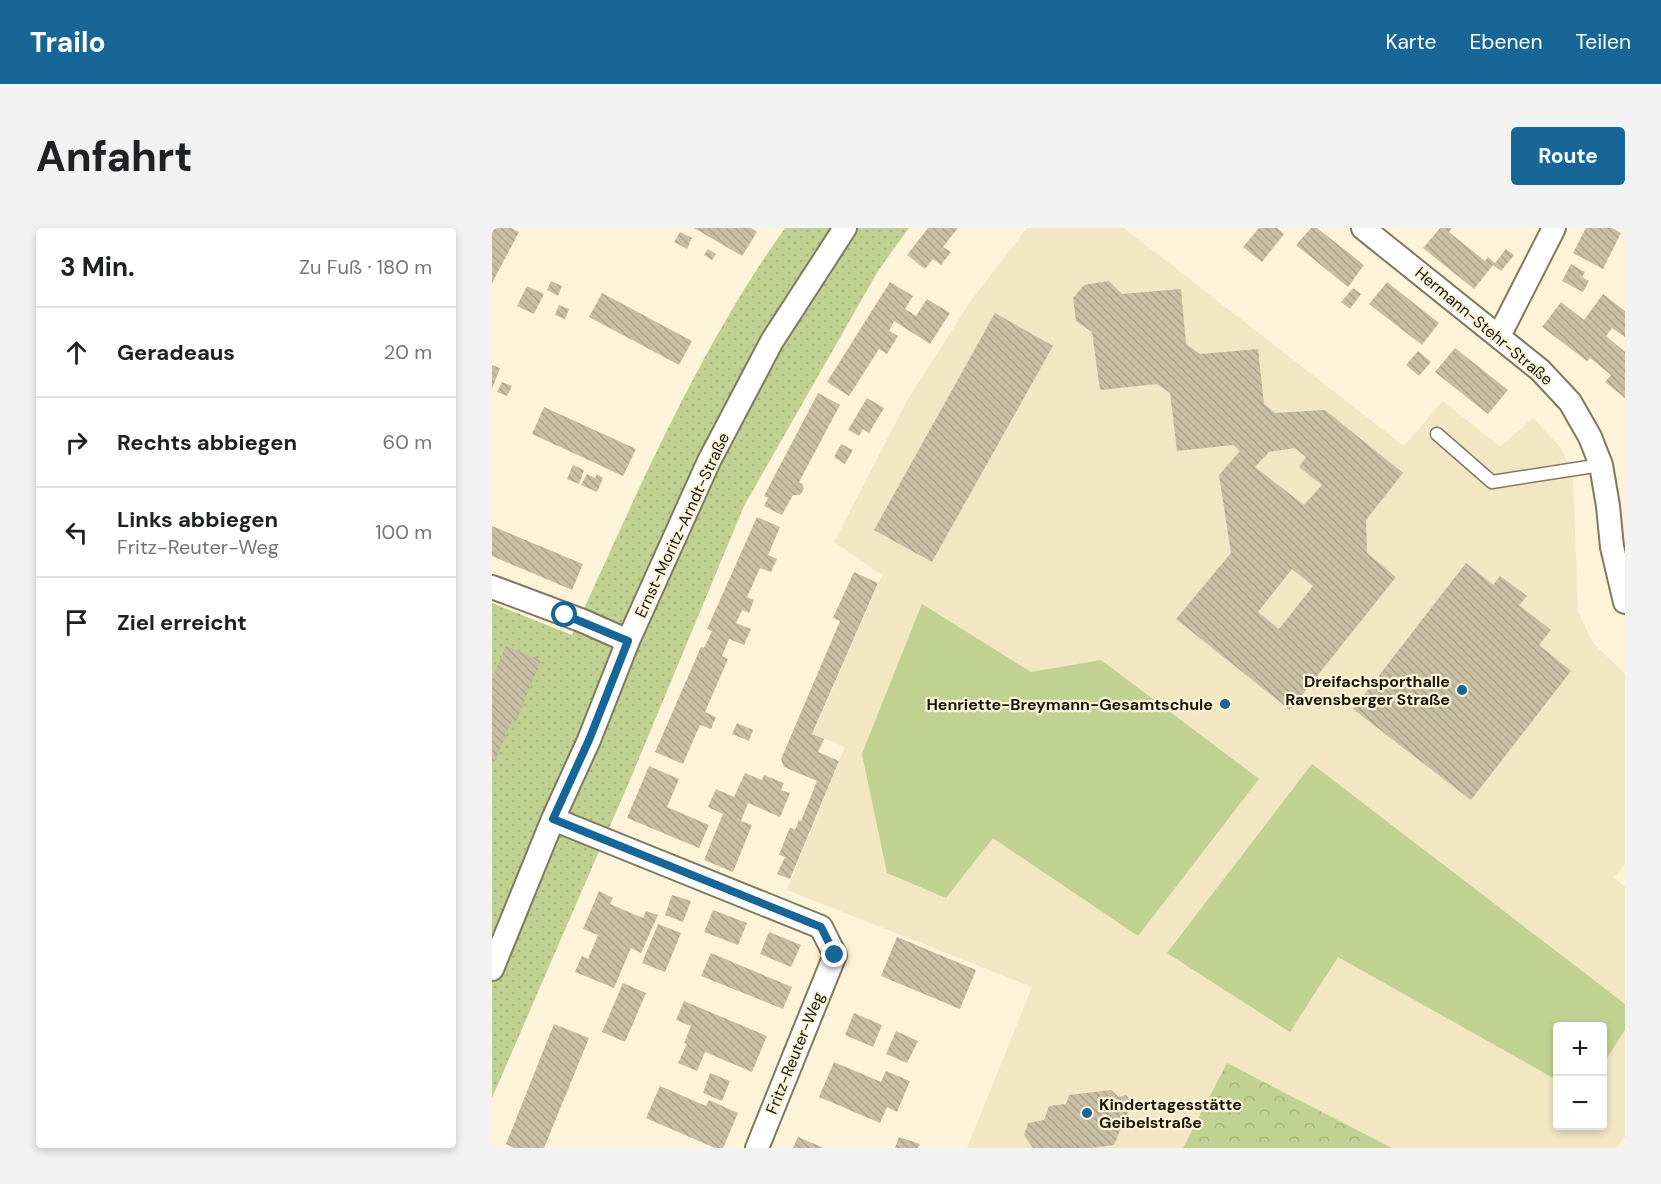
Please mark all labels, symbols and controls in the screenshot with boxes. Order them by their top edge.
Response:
text: Trailo [30,24,106,61]
text: Karte [1386,28,1436,56]
text: Ebenen [1469,28,1542,56]
text: Teilen [1575,28,1631,56]
button: Route [1511,127,1625,185]
text: Anfahrt [36,129,192,184]
text: 3 Min. [60,250,135,284]
text: Zu Fuß · 180 m [299,254,432,280]
street label: Hermann-Stehr-Straße [1411,262,1557,390]
icon: ahead [60,336,93,369]
text: Geradeaus [117,338,235,367]
text: 20 m [384,339,432,365]
icon: right [60,426,93,459]
text: Rechts abbiegen [117,428,297,457]
text: 60 m [383,429,432,455]
street label: Ernst-Moritz-Arndt-Straße [630,429,734,621]
text: Links abbiegen [117,505,278,534]
icon: left [60,516,93,549]
text: 100 m [375,519,432,545]
text: Fritz-Reuter-Weg [117,534,279,560]
route start [551,601,577,627]
icon: arrive [60,606,93,639]
text: Ziel erreicht [117,608,247,637]
place label: Dreifachsporthalle Ravensberger Straße [1285,671,1450,710]
marker: Dreifachsporthalle Ravensberger Straße [1455,683,1469,697]
place label: Henriette-Breymann-Gesamtschule [926,694,1213,715]
marker: Henriette-Breymann-Gesamtschule [1218,697,1232,711]
route end [821,941,847,967]
street label: Fritz-Reuter-Weg [761,989,829,1117]
map controls [1553,1022,1607,1130]
button: + [1553,1022,1607,1076]
button: − [1553,1076,1607,1130]
place label: Kindertagesstätte Geibelstraße [1099,1094,1242,1133]
marker: Kindertagesstätte Geibelstraße [1080,1106,1094,1120]

